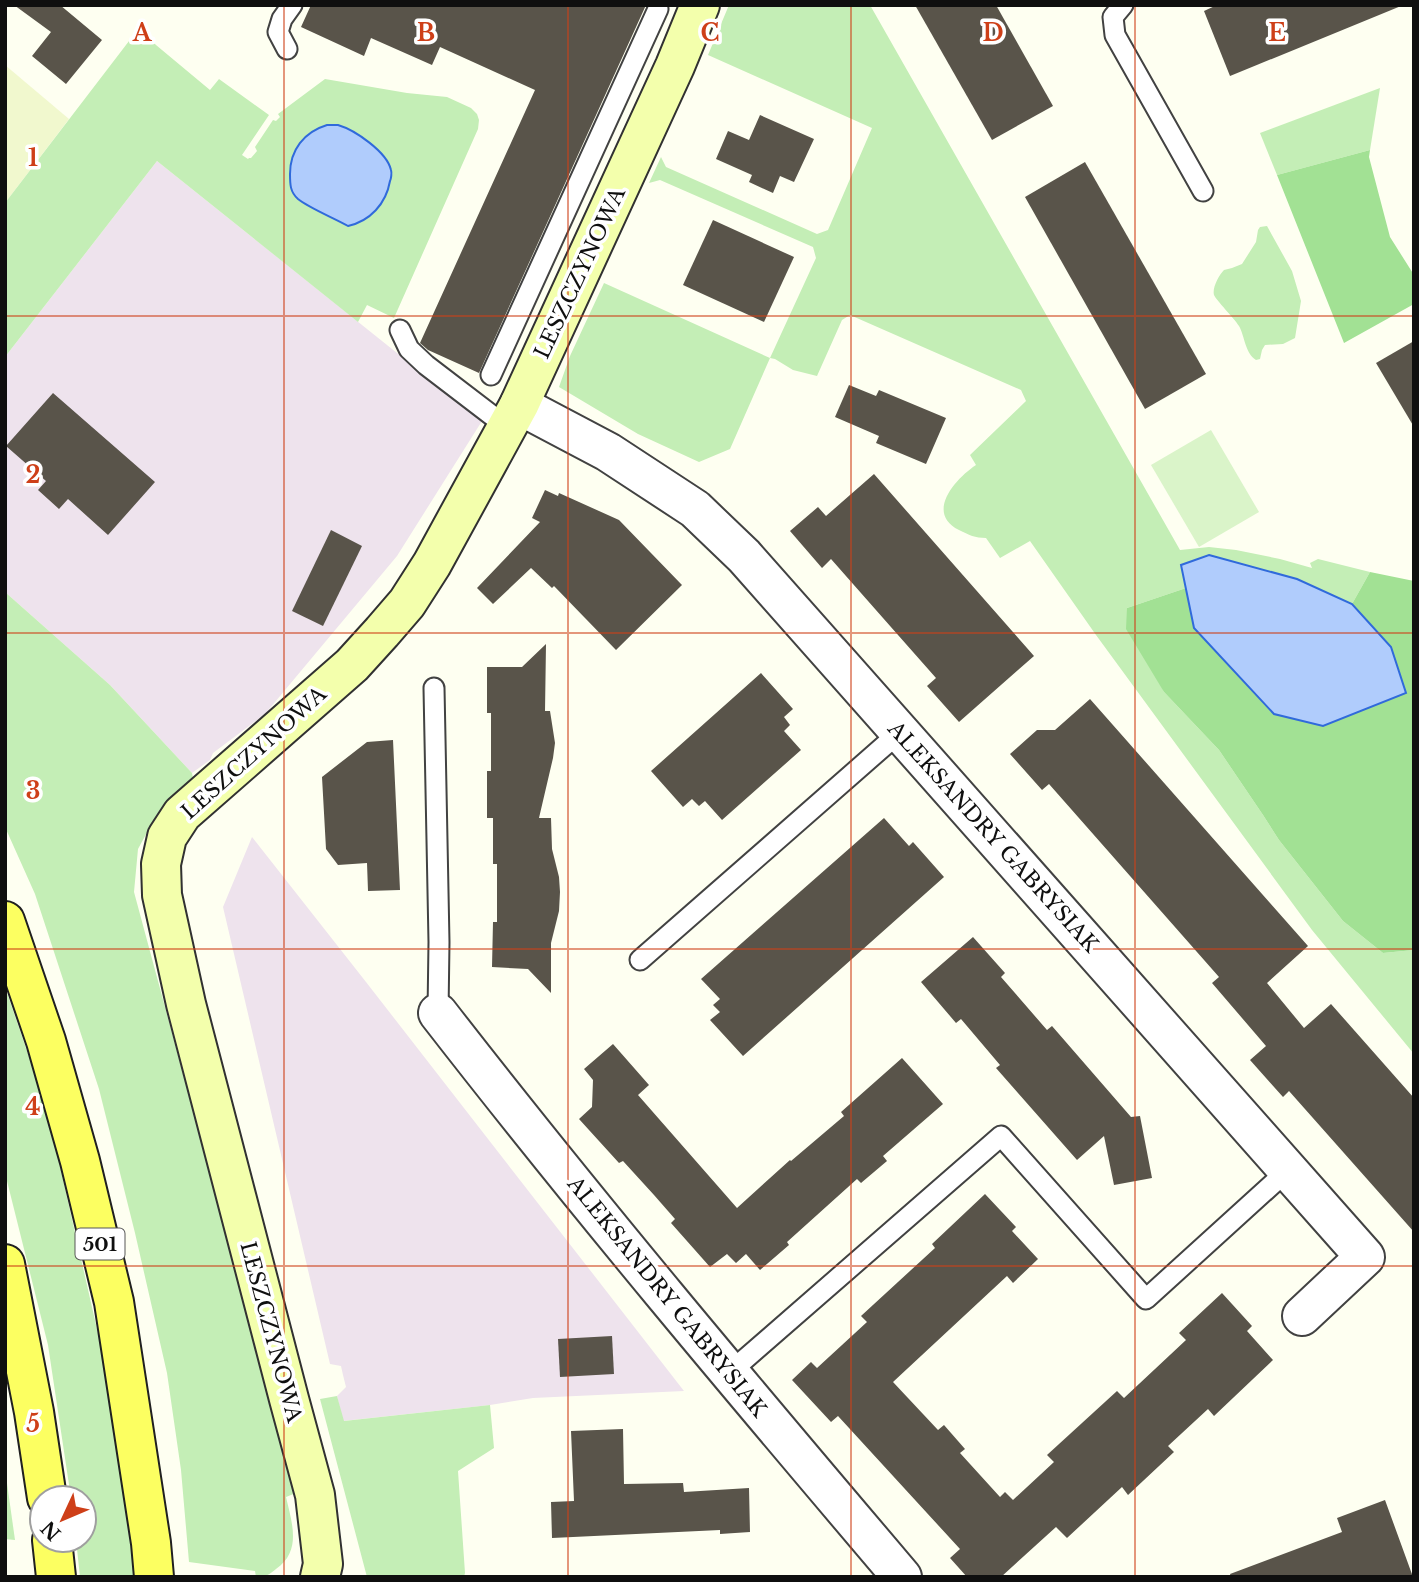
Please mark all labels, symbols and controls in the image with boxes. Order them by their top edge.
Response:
text: A [132,19,153,47]
text: B [417,19,435,47]
text: C [701,19,719,47]
text: D [982,19,1004,47]
text: E [1268,19,1286,47]
text: 1 [28,144,38,172]
street label: LESZCZYNOWA [529,183,631,363]
text: 2 [26,461,40,489]
street label: LESZCZYNOWA [176,681,332,825]
street label: ALEKSANDRY GABRYSIAK [882,715,1104,958]
text: 3 [26,777,40,805]
text: 4 [25,1093,41,1121]
street label: ALEKSANDRY GABRYSIAK [561,1171,773,1423]
road number: 501 [76,1228,124,1260]
street label: LESZCZYNOWA [234,1239,308,1426]
text: 5 [26,1410,40,1438]
north arrow [28,1484,98,1554]
text: N [37,1516,66,1545]

